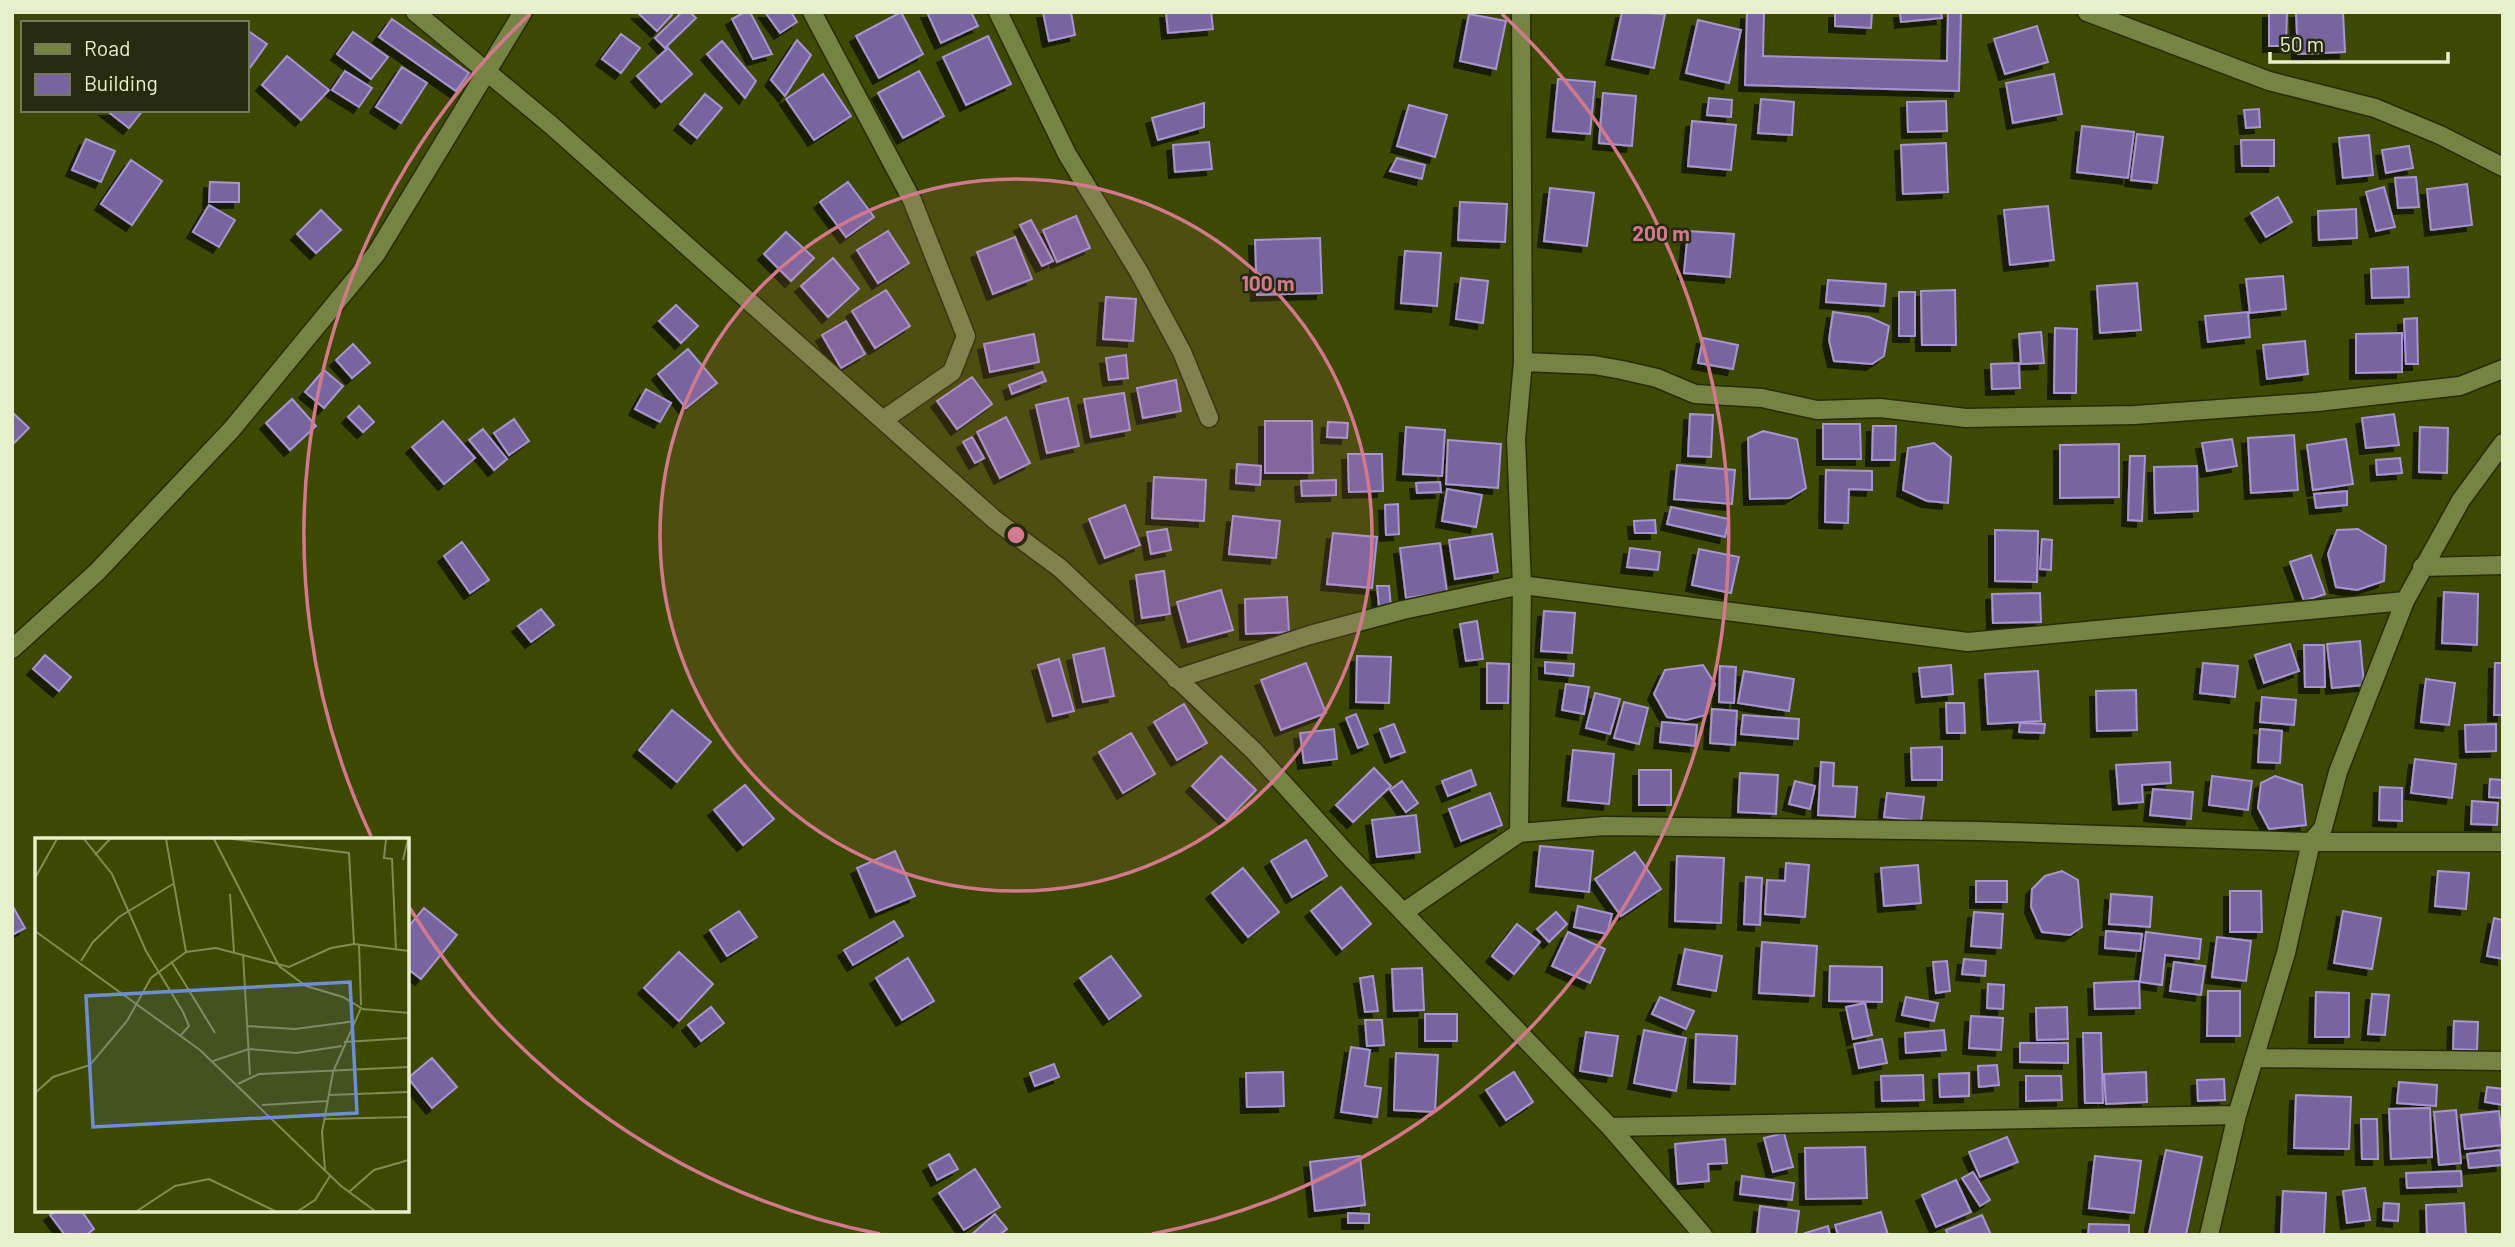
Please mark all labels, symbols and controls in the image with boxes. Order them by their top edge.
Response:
legend [21,21,248,112]
scale bar [2270,21,2448,65]
text: 50 m [2280,31,2324,56]
text: Road [84,35,130,60]
text: Building [84,70,158,95]
text: 200 m [1632,220,1690,245]
text: 100 m [1241,270,1295,295]
centre of rings [1004,523,1028,547]
inset map [35,838,410,1212]

